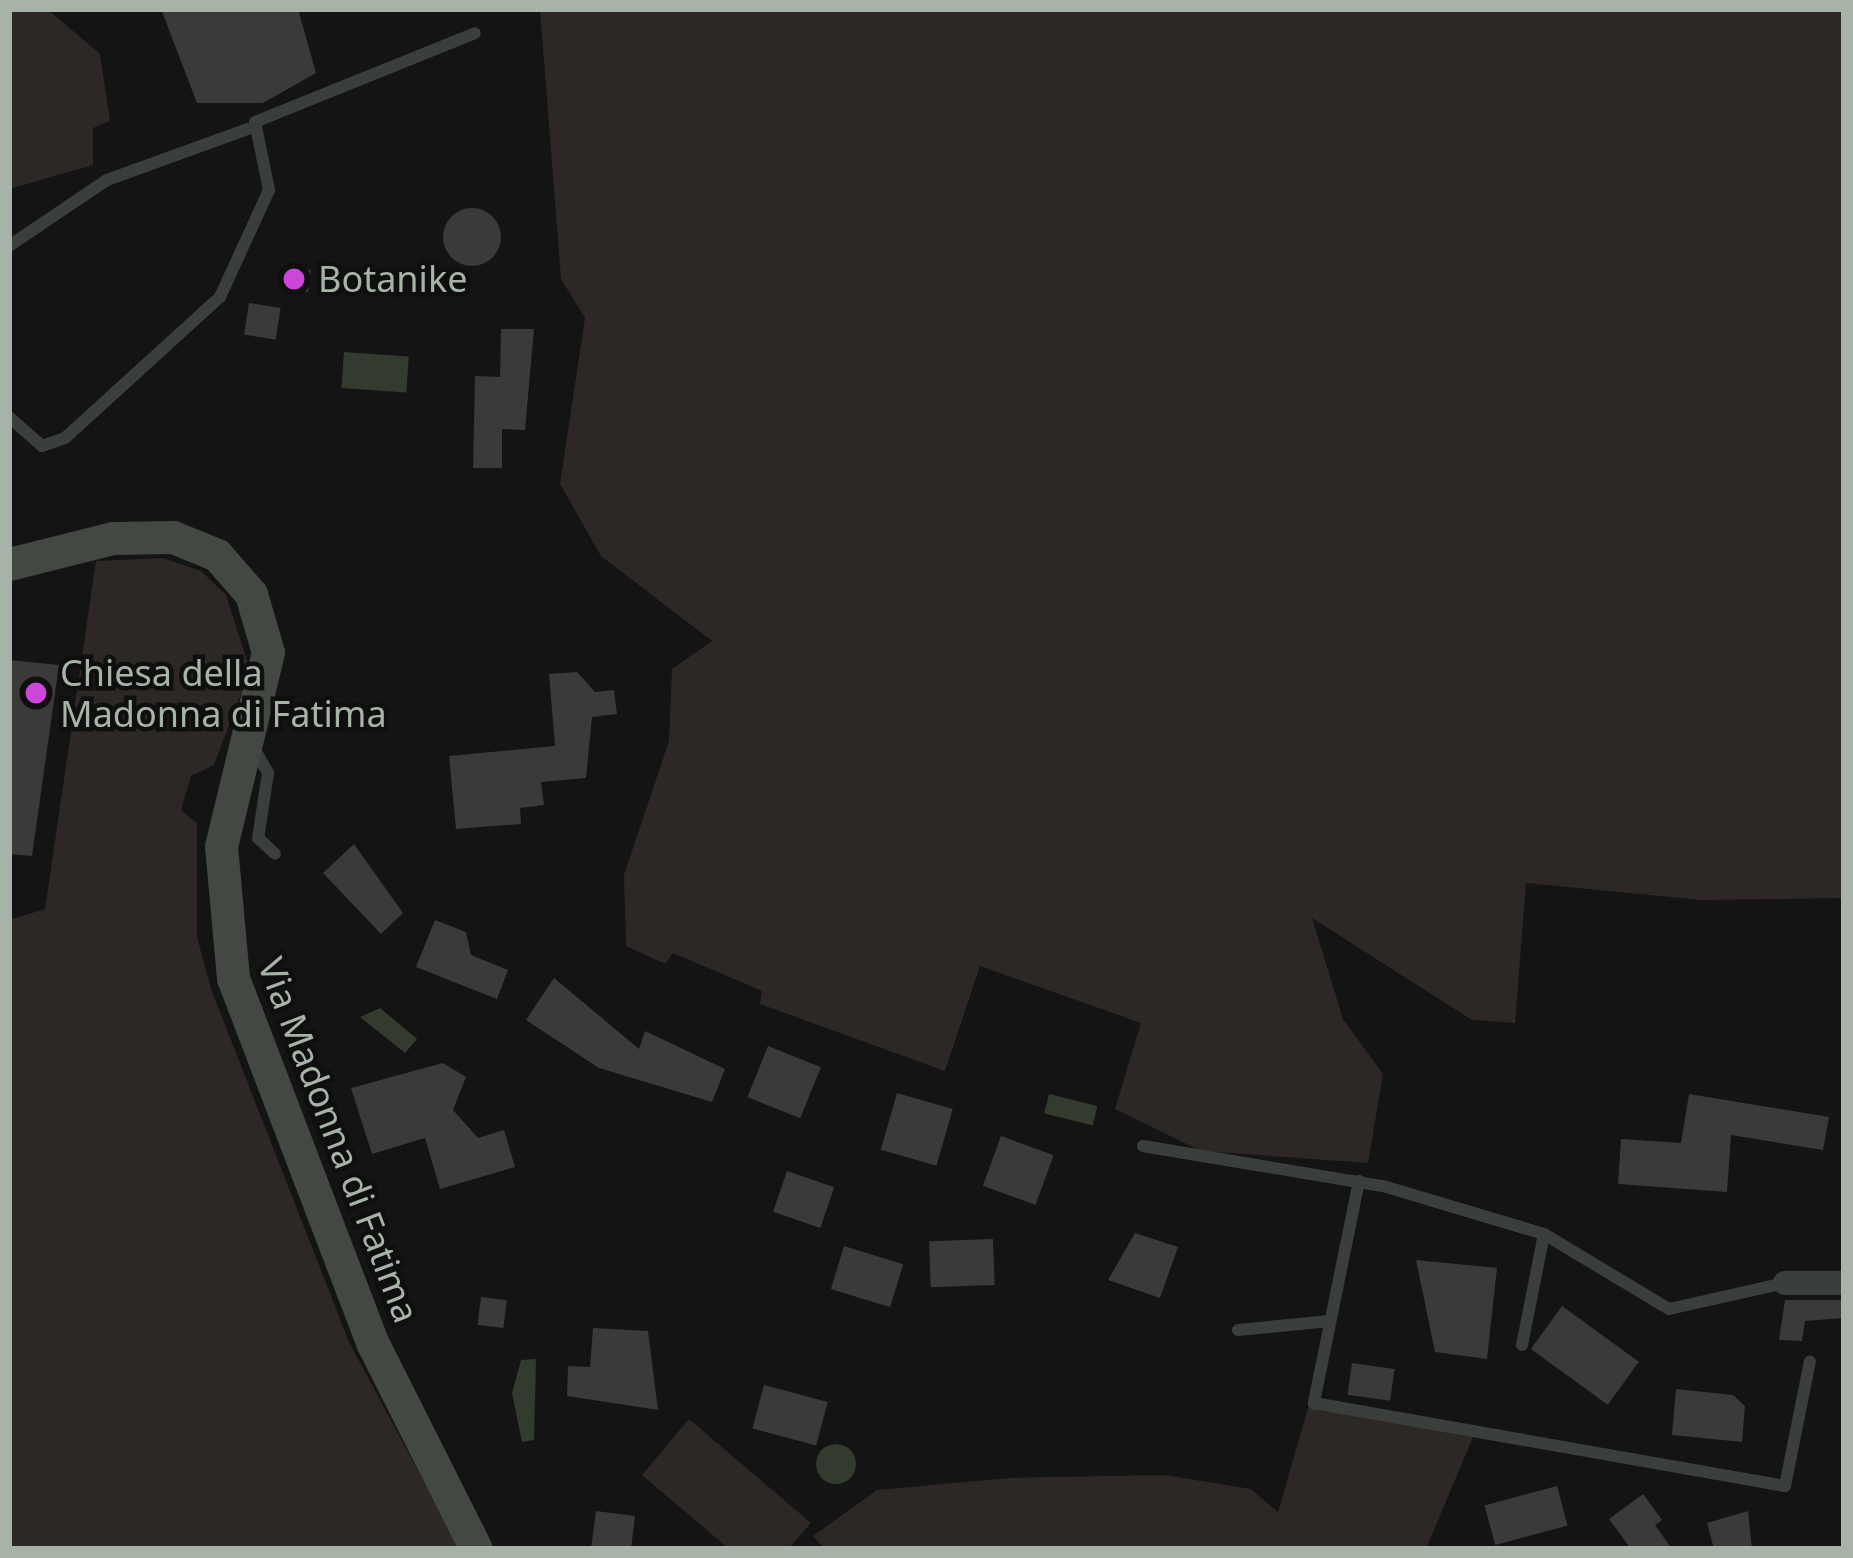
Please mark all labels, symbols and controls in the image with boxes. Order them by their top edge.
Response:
place label: Botanike [318,257,467,301]
marker: Botanike [281,266,307,292]
place label: Chiesa della Madonna di Fatima [60,650,387,735]
marker: Chiesa della Madonna di Fatima [23,680,49,706]
street label: Via Madonna di Fatima [249,952,429,1328]

